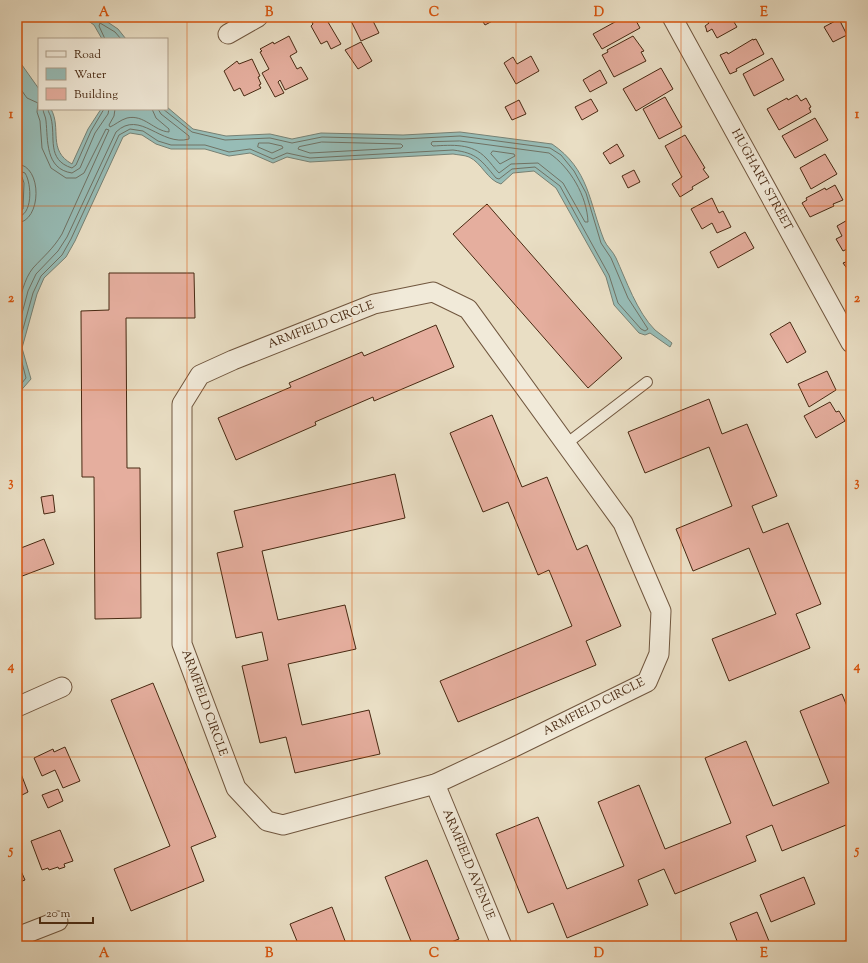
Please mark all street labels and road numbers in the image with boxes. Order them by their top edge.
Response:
street label: HUGHART STREET [726,126,797,235]
street label: ARMFIELD CIRCLE [265,296,377,354]
street label: ARMFIELD CIRCLE [176,647,232,760]
street label: ARMFIELD CIRCLE [540,673,649,741]
street label: ARMFIELD AVENUE [437,806,499,923]

